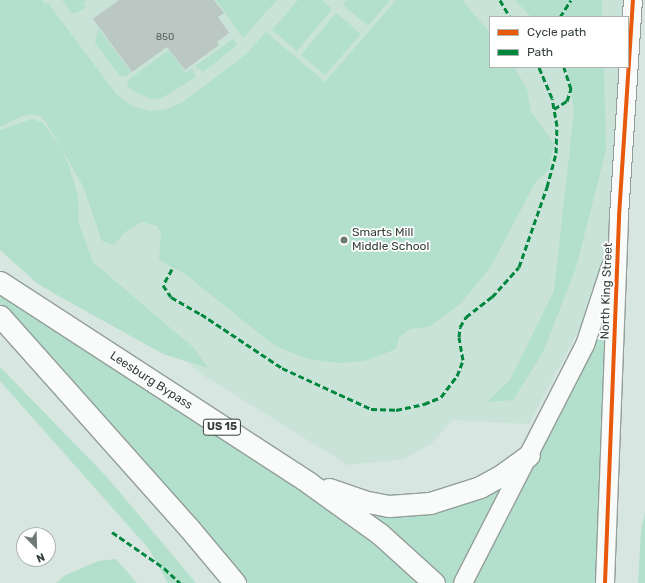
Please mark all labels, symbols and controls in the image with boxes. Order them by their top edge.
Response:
legend [489,16,629,68]
text: Cycle path [527,25,586,39]
house number: 850 [156,32,174,44]
text: Path [527,45,553,59]
place label: Smarts Mill Middle School [352,226,429,254]
marker: Smarts Mill Middle School [339,235,349,245]
street label: North King Street [598,242,616,340]
street label: Leesburg Bypass [107,349,195,413]
road number: US 15 [202,418,242,436]
north arrow [16,527,56,567]
text: N [34,550,47,565]

